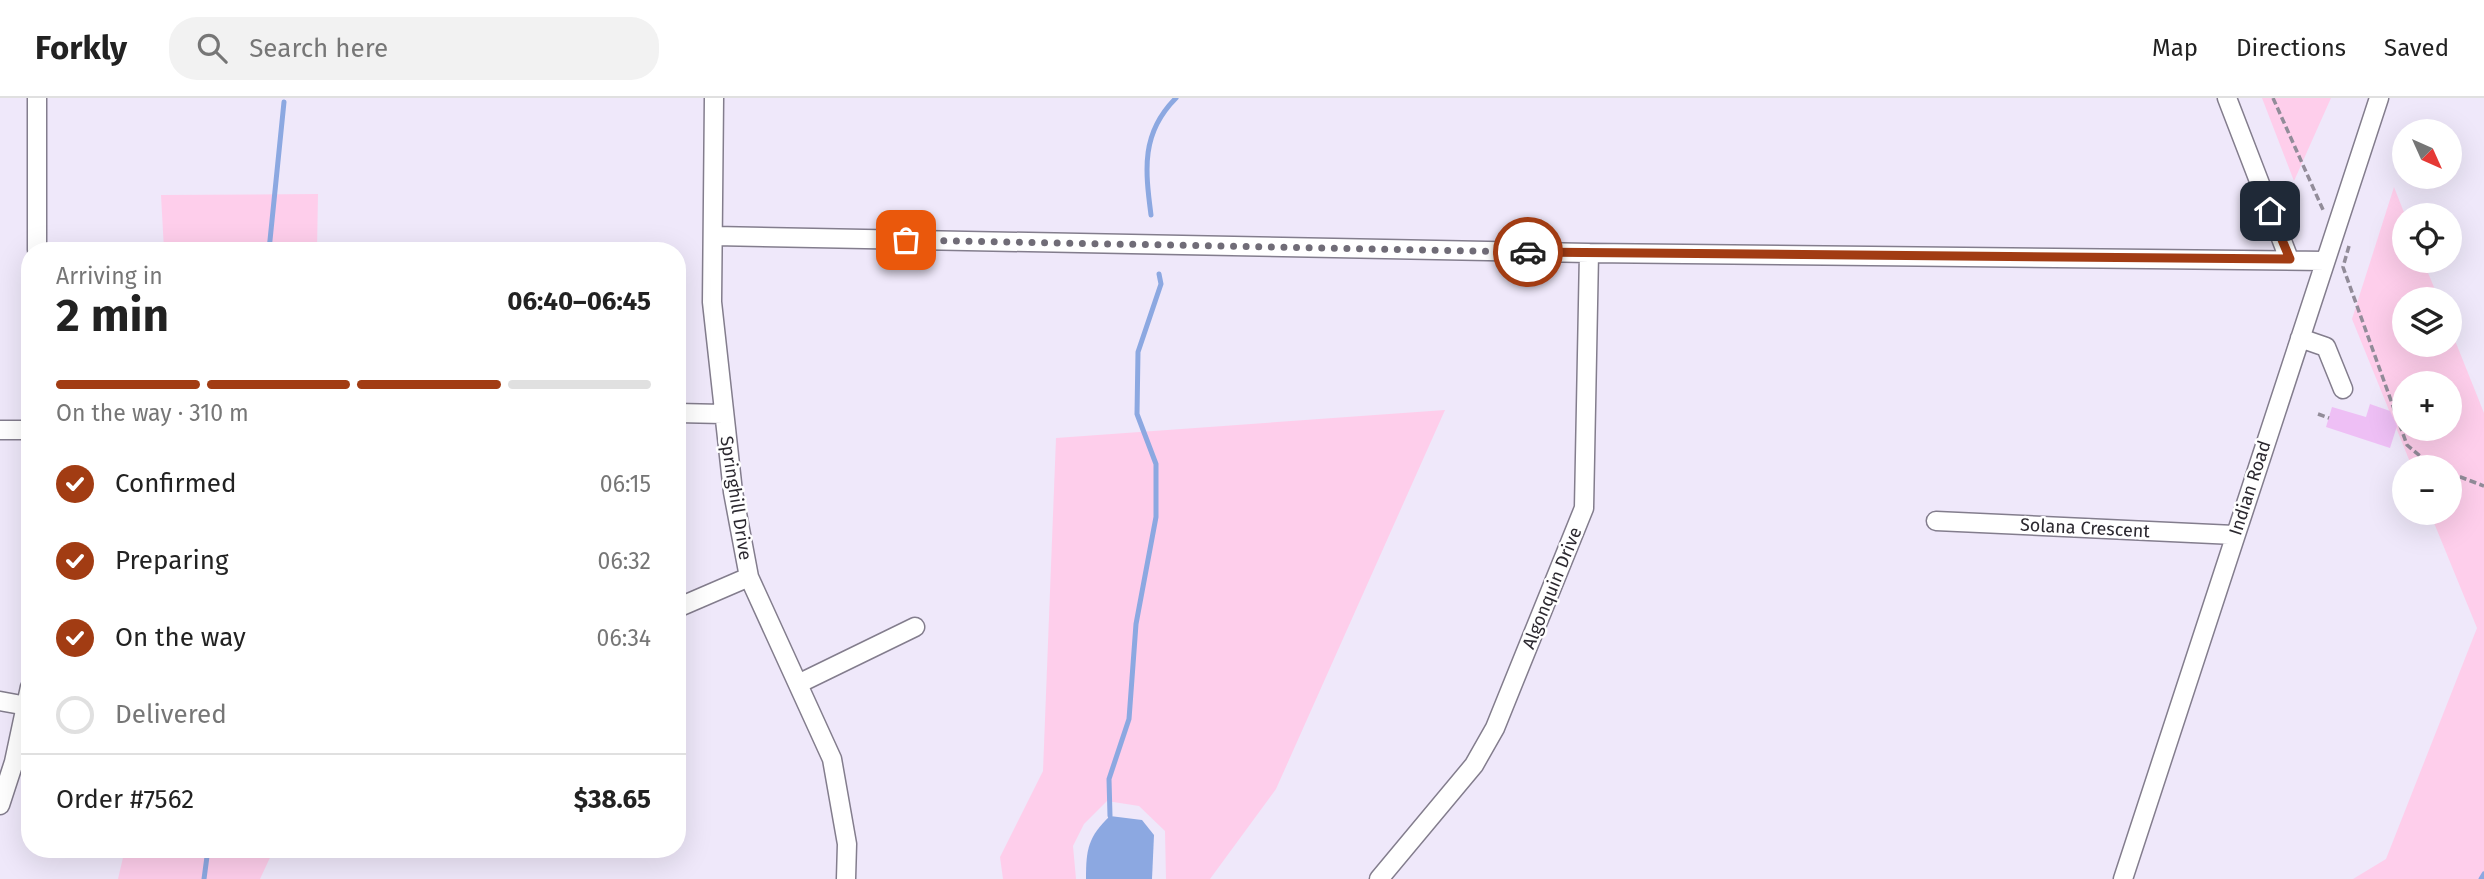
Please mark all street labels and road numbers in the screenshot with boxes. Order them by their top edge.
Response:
street label: Springhill Drive [715,434,757,562]
street label: Indian Road [2224,438,2276,538]
street label: Solana Crescent [2020,514,2151,542]
street label: Algonquin Drive [1518,524,1586,652]

